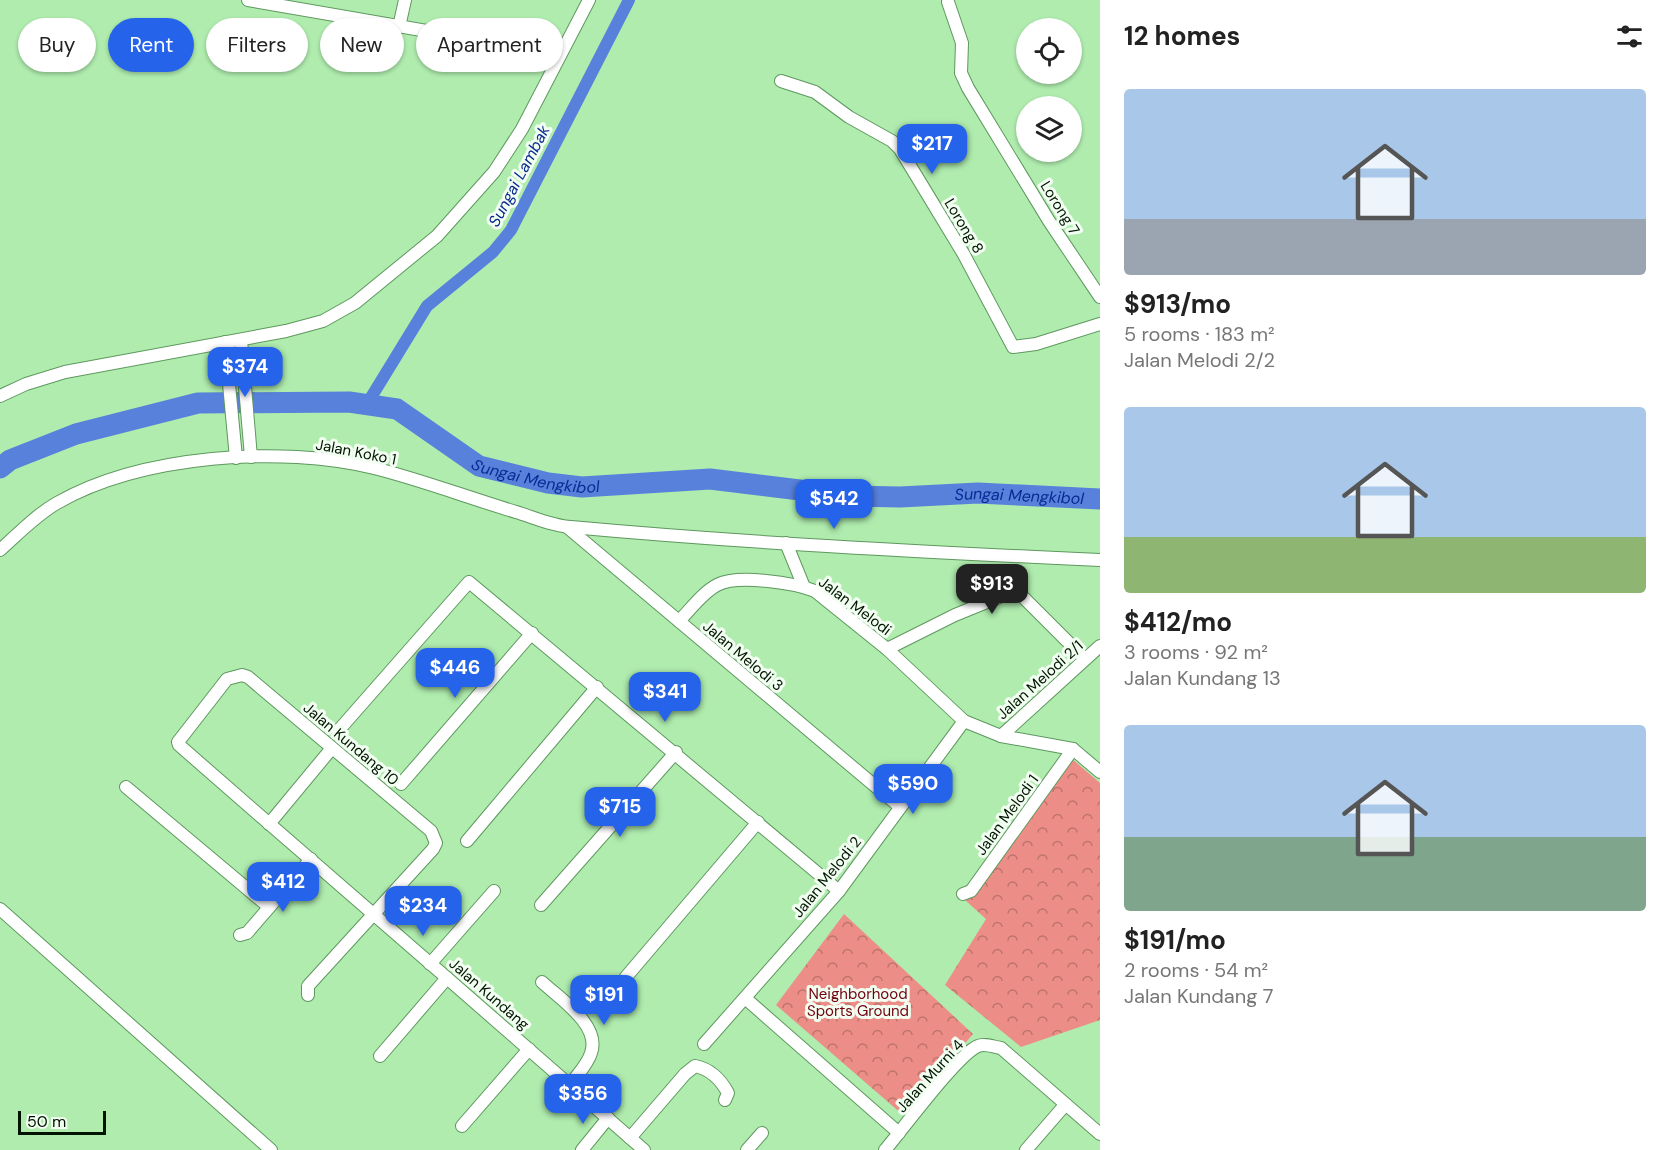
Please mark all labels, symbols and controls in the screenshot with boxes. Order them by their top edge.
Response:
chip: Buy [18,18,96,72]
chip: Rent [108,18,194,72]
chip: Filters [206,18,308,72]
chip: New [320,18,404,72]
chip: Apartment [416,18,563,72]
map controls [1016,18,1082,162]
button: locate [1016,18,1082,84]
text: 12 homes [1124,19,1240,53]
icon: filters [1613,20,1646,53]
button: layers [1016,96,1082,162]
water label: Sungai Lambak [483,121,555,230]
pin: $217 [896,124,968,175]
icon: home [1331,128,1439,236]
text: $217 [911,130,953,156]
street label: Lorong 7 [1036,177,1084,239]
street label: Lorong 8 [940,195,988,257]
text: $913/mo [1124,287,1231,321]
text: 5 rooms · 183 m² [1124,321,1275,347]
pin: $374 [209,347,281,398]
text: Jalan Melodi 2/2 [1124,347,1275,373]
text: $374 [222,353,268,379]
street label: Jalan Koko 1 [314,434,398,470]
icon: home [1331,446,1439,554]
water label: Sungai Mengkibol [467,454,601,498]
pin: $542 [798,479,870,530]
water label: Sungai Mengkibol [954,482,1085,509]
text: $542 [809,485,859,511]
pin: $913 [956,564,1028,615]
text: $913 [970,570,1014,596]
street label: Jalan Melodi [815,572,895,640]
text: $412/mo [1124,605,1232,639]
street label: Jalan Melodi 3 [699,617,787,695]
street label: Jalan Melodi 2/1 [993,636,1087,724]
text: 3 rooms · 92 m² [1124,639,1268,665]
pin: $446 [419,648,491,699]
text: $446 [430,654,480,680]
text: Jalan Kundang 13 [1124,665,1281,691]
pin: $341 [629,672,701,723]
text: $341 [643,678,687,704]
street label: Jalan Kundang 10 [299,698,403,790]
pin: $590 [877,764,949,815]
icon: home [1331,764,1439,872]
text: $590 [888,770,938,796]
street label: Jalan Melodi 1 [971,771,1043,859]
pin: $715 [584,787,656,838]
text: $715 [599,793,641,819]
street label: Jalan Melodi 2 [788,832,866,922]
pin: $412 [247,862,319,913]
text: $412 [261,868,305,894]
pin: $234 [387,886,459,937]
text: $234 [399,892,447,918]
text: $191/mo [1124,923,1226,957]
street label: Jalan Kundang [445,954,533,1034]
text: 2 rooms · 54 m² [1124,957,1268,983]
pin: $191 [568,975,640,1026]
text: $191 [584,981,624,1007]
text: Jalan Kundang 7 [1124,983,1273,1009]
park label: Neighborhood Sports Ground [807,984,909,1021]
street label: Jalan Murni 4 [892,1035,968,1117]
pin: $356 [547,1074,619,1125]
text: $356 [558,1080,608,1106]
scale bar [18,1108,106,1136]
text: 50 m [27,1111,66,1132]

